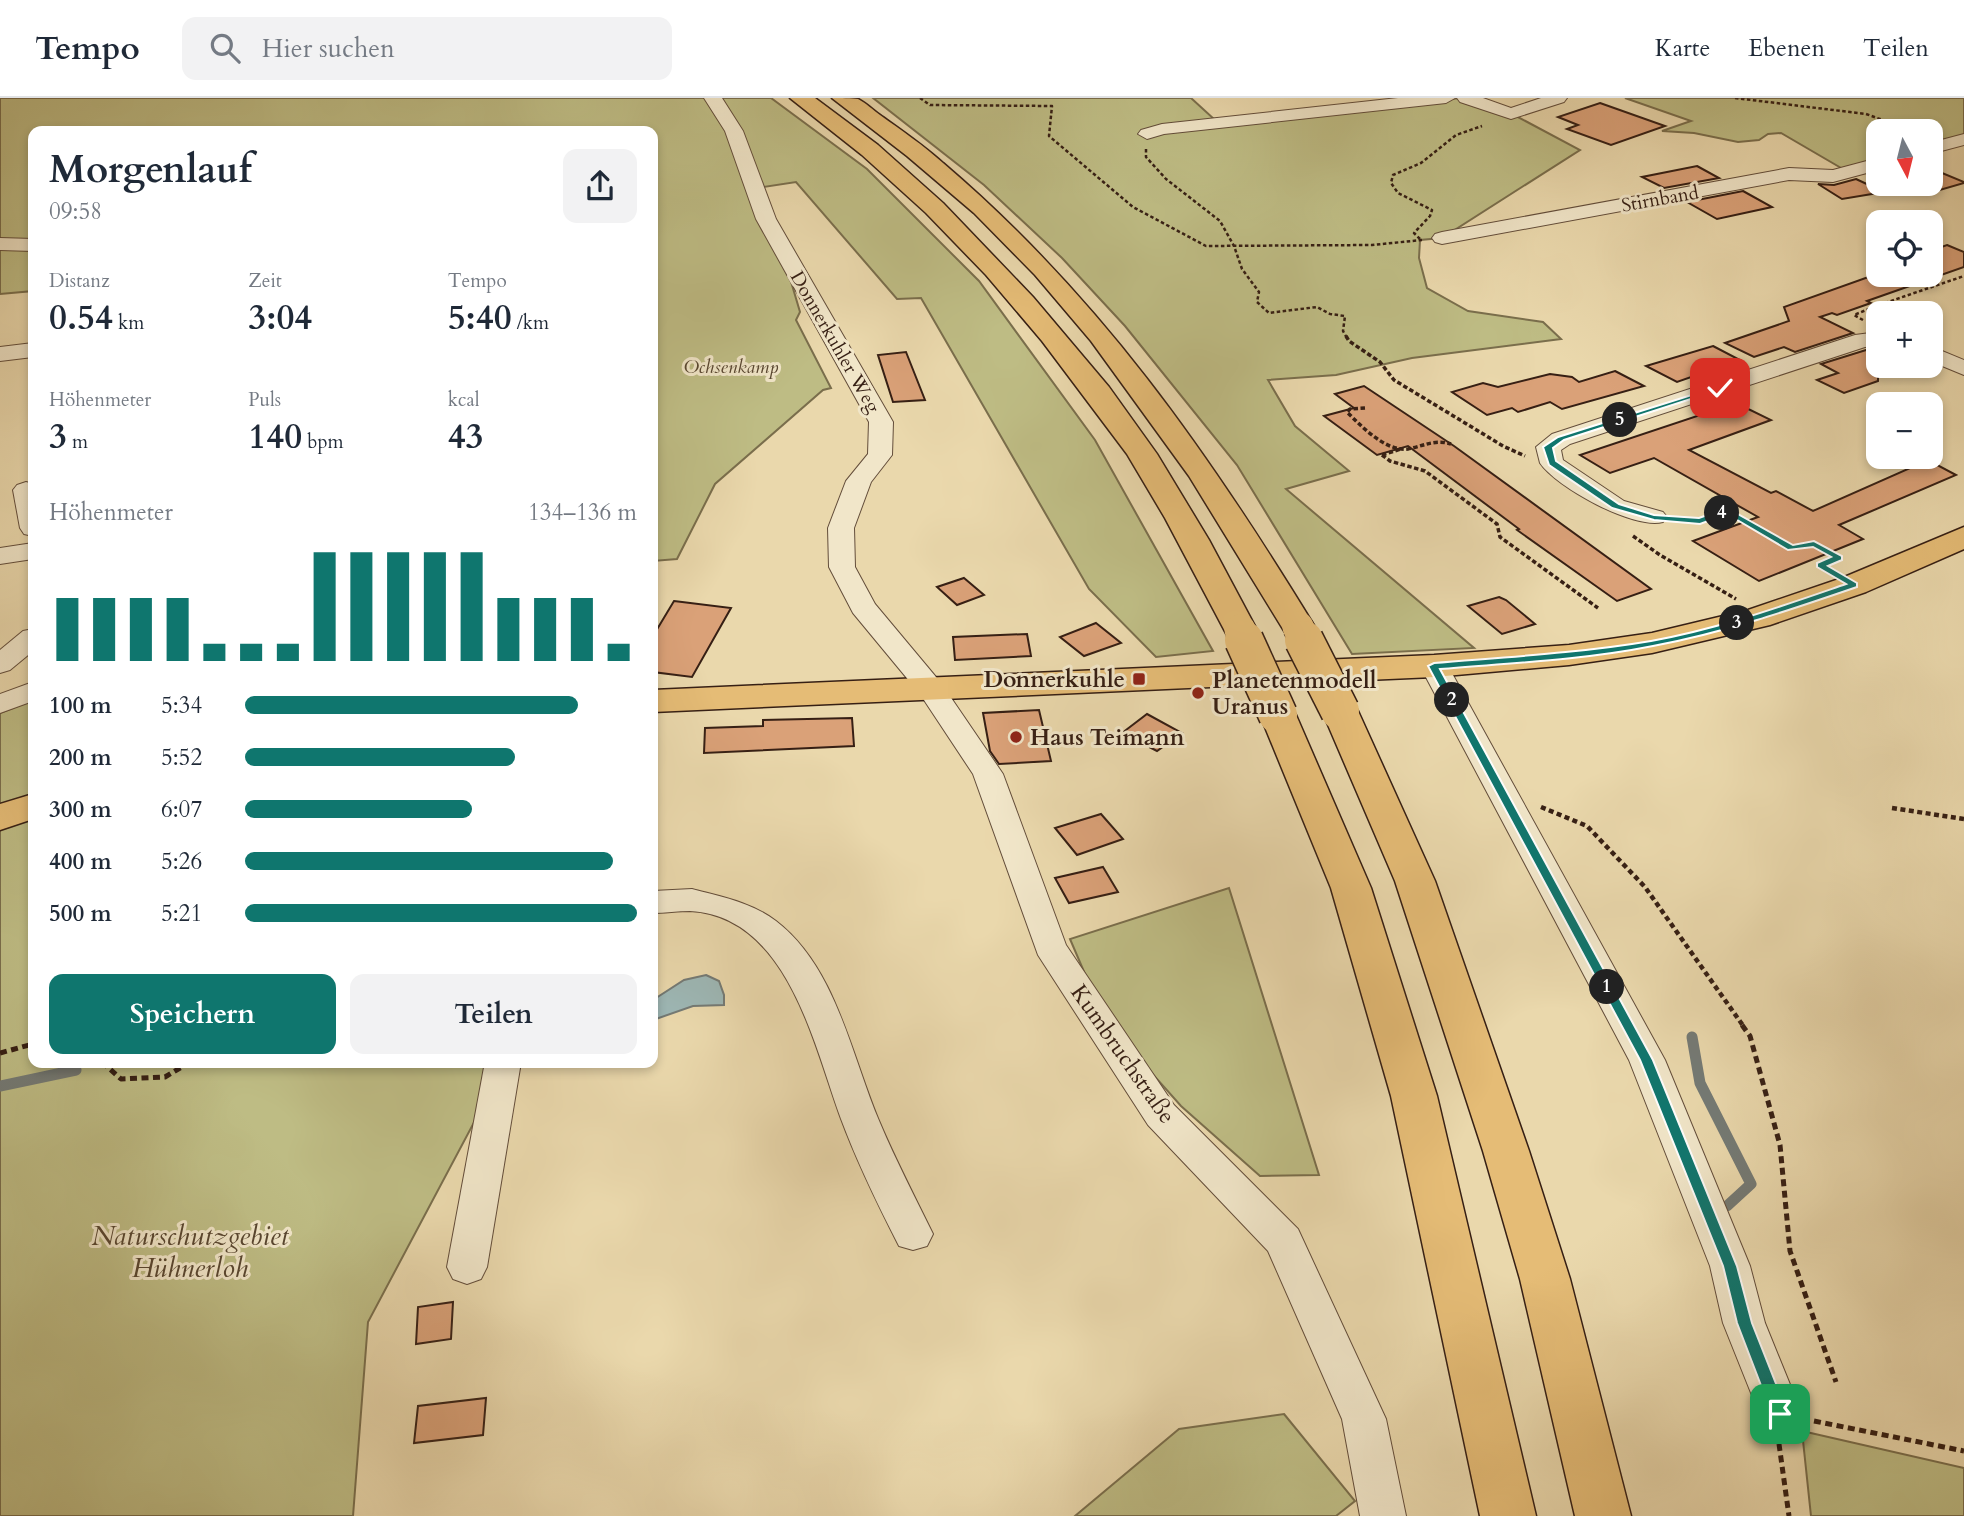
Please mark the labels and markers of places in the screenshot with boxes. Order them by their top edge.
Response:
pin [1690,358,1750,418]
pin: 5 [1602,402,1638,438]
pin: 4 [1704,496,1740,530]
pin: 3 [1720,606,1754,640]
place label: Donnerkuhle [983,664,1125,695]
place label: Planetenmodell Uranus [1212,665,1377,722]
marker: Donnerkuhle [1131,671,1147,687]
pin: 2 [1434,682,1470,718]
marker: Planetenmodell Uranus [1190,685,1206,701]
place label: Haus Teimann [1030,722,1185,753]
marker: Haus Teimann [1008,729,1024,745]
pin: 1 [1590,970,1624,1004]
pin [1750,1384,1810,1444]

